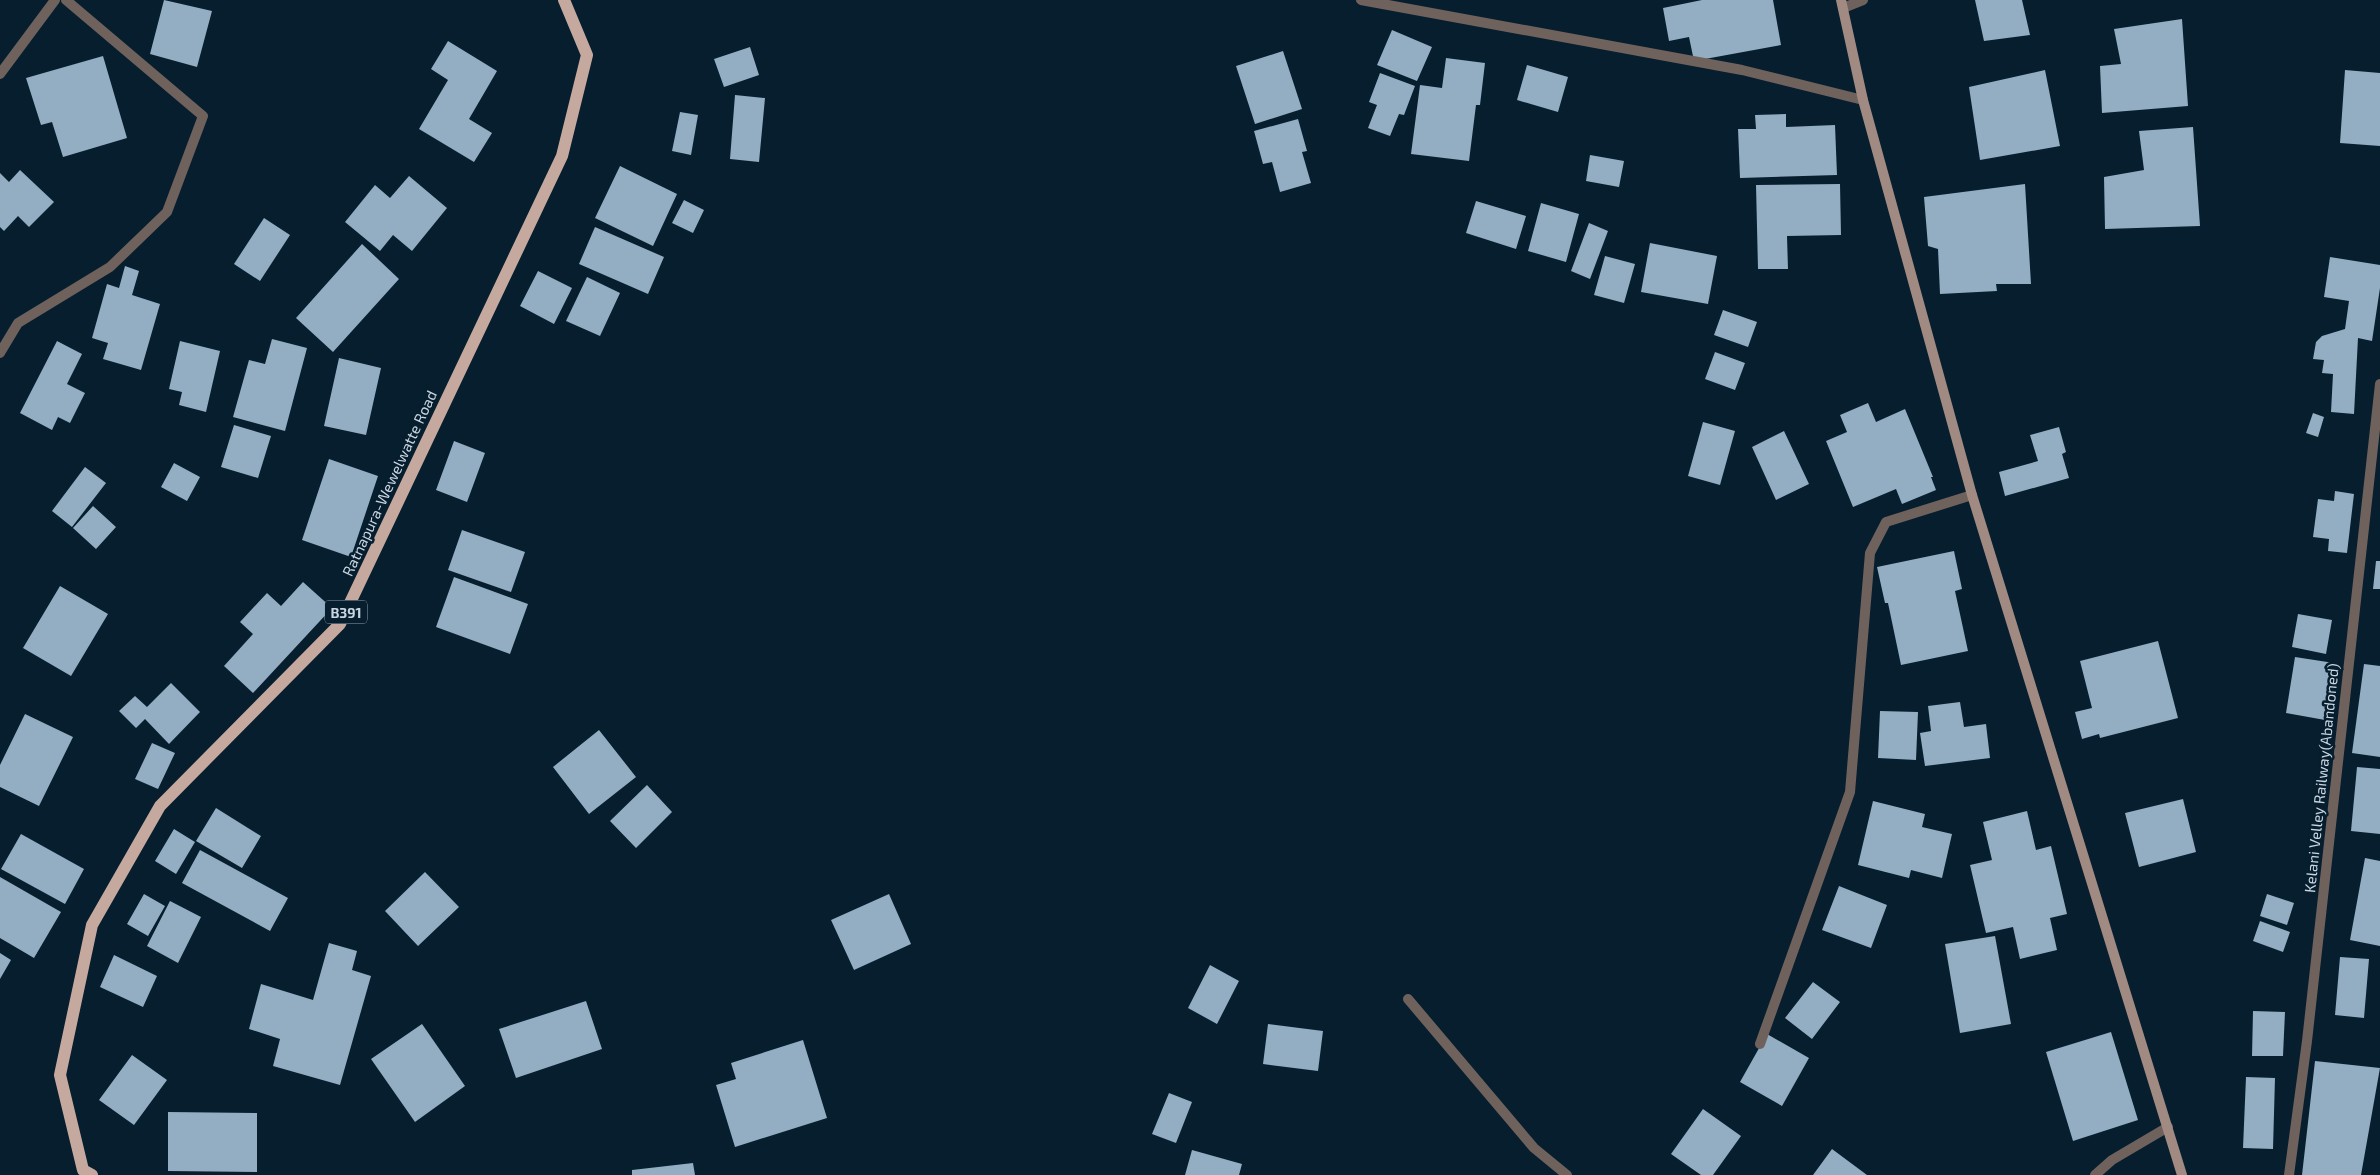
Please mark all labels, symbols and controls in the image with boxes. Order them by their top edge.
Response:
street label: Ratnapura-Wewelwatte Road [338,387,440,579]
road number: B391 [325,600,367,624]
street label: Kelani Velley Railway(Abandoned) [2300,662,2342,894]

